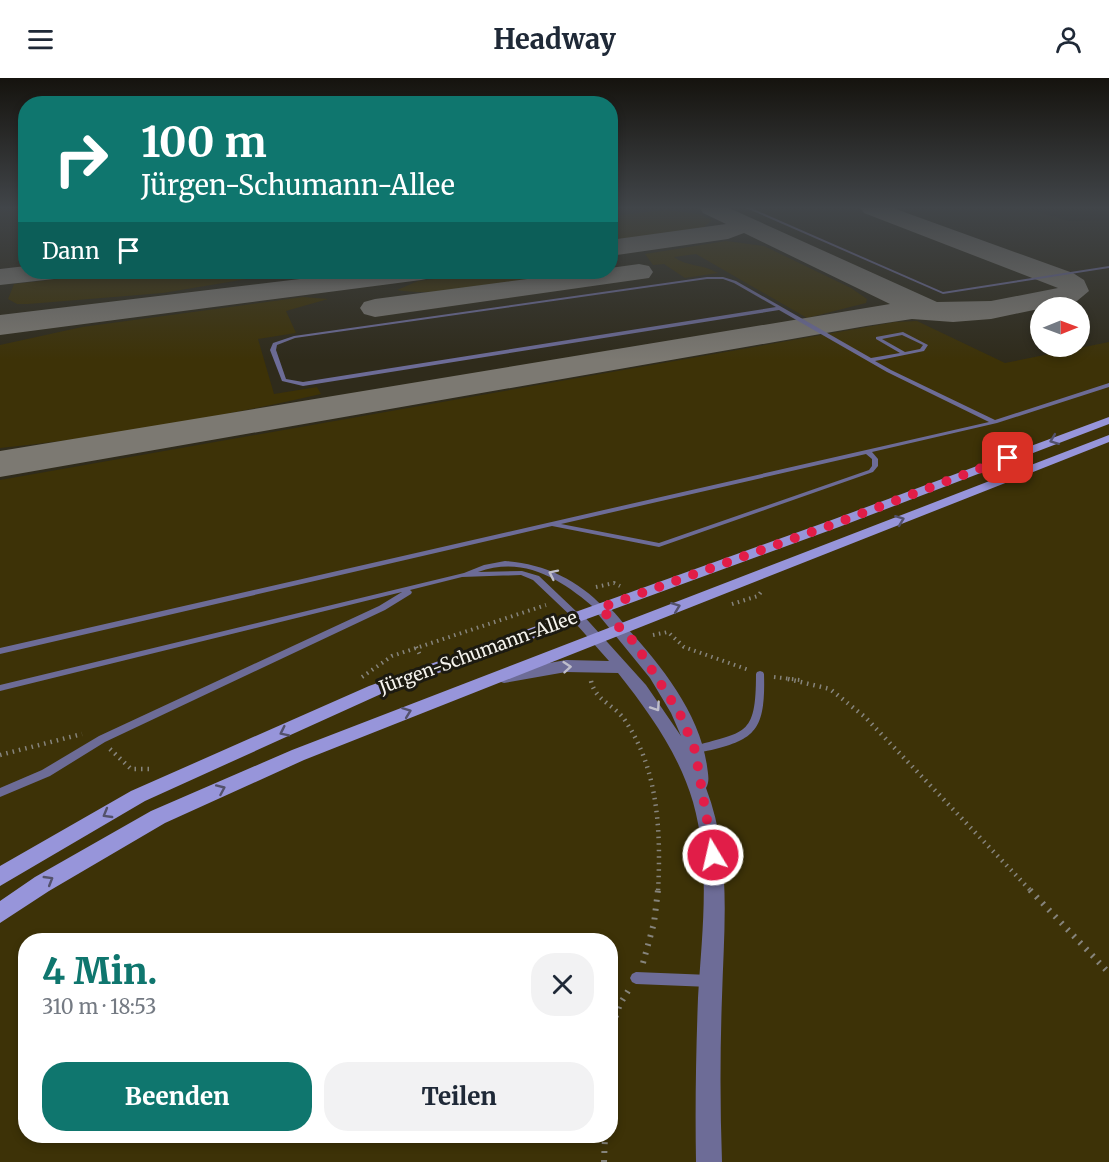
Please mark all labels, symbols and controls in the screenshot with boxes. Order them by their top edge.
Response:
text: Headway [493,22,616,56]
icon: menu [24,23,57,56]
icon: person [1052,23,1085,56]
text: 100 m [141,116,267,168]
icon: right [42,120,120,198]
text: Jürgen-Schumann-Allee [141,168,455,202]
icon: arrive [112,234,145,267]
text: Dann [42,237,100,265]
north arrow [1030,297,1090,357]
map controls [1030,297,1090,357]
pin [982,432,1033,483]
one-way arrow [1049,433,1060,446]
icon: arrive [991,441,1024,474]
one-way arrow [894,514,905,527]
one-way arrow [549,569,560,581]
one-way arrow [669,602,680,614]
street label: Jürgen-Schumann-Allee [375,605,580,699]
one-way arrow [563,661,572,674]
one-way arrow [648,700,659,711]
one-way arrow [402,706,412,719]
one-way arrow [279,725,290,736]
one-way arrow [214,784,225,796]
one-way arrow [103,807,113,818]
position arrow [681,823,745,887]
one-way arrow [42,876,53,888]
text: 4 Min. [42,949,157,994]
button: close [531,953,594,1016]
text: 310 m · 18:53 [42,994,156,1019]
button: Beenden [42,1062,312,1131]
button: Teilen [324,1062,594,1131]

